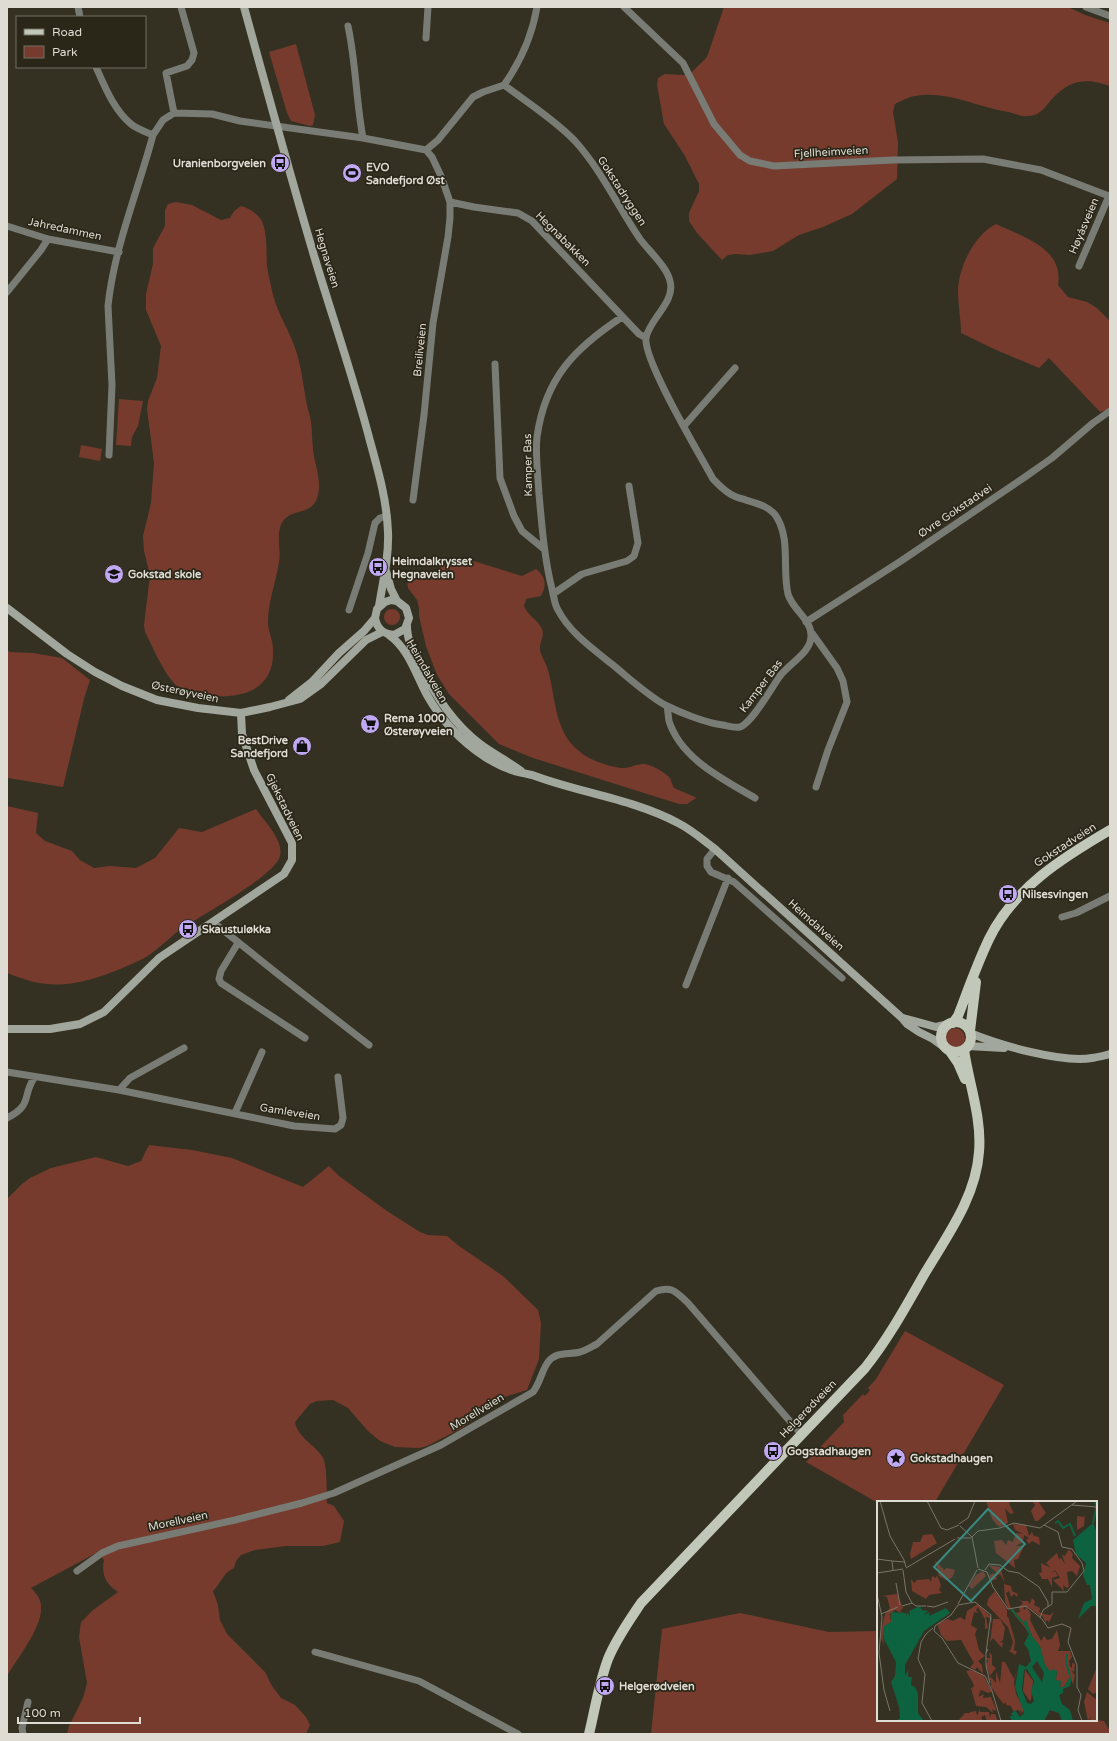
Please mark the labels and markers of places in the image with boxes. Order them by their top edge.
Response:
bus stop icon: Uranienborgveien [269,152,291,174]
place label: Uranienborgveien [173,157,266,171]
place label: EVO Sandefjord Øst [366,161,445,187]
sports icon: EVO Sandefjord Øst [341,162,363,184]
place label: Heimdalkrysset Hegnaveien [392,555,473,582]
bus stop icon: Heimdalkrysset Hegnaveien [367,556,389,578]
school or university icon: Gokstad skole [103,563,125,585]
place label: Gokstad skole [128,568,202,581]
place label: Rema 1000 Østerøyveien [384,712,453,739]
supermarket icon: Rema 1000 Østerøyveien [359,713,381,735]
place label: BestDrive Sandefjord [230,734,289,760]
shop icon: BestDrive Sandefjord [291,735,313,757]
bus stop icon: Nilsesvingen [997,883,1019,905]
place label: Nilsesvingen [1022,888,1088,902]
bus stop icon: Skaustuløkka [177,918,199,940]
place label: Skaustuløkka [202,923,271,936]
bus stop icon: Gogstadhaugen [762,1440,784,1462]
place label: Gogstadhaugen [787,1445,871,1459]
place icon: Gokstadhaugen [885,1447,907,1469]
place label: Gokstadhaugen [910,1452,993,1466]
bus stop icon: Helgerødveien [594,1675,616,1697]
place label: Helgerødveien [619,1680,695,1694]

